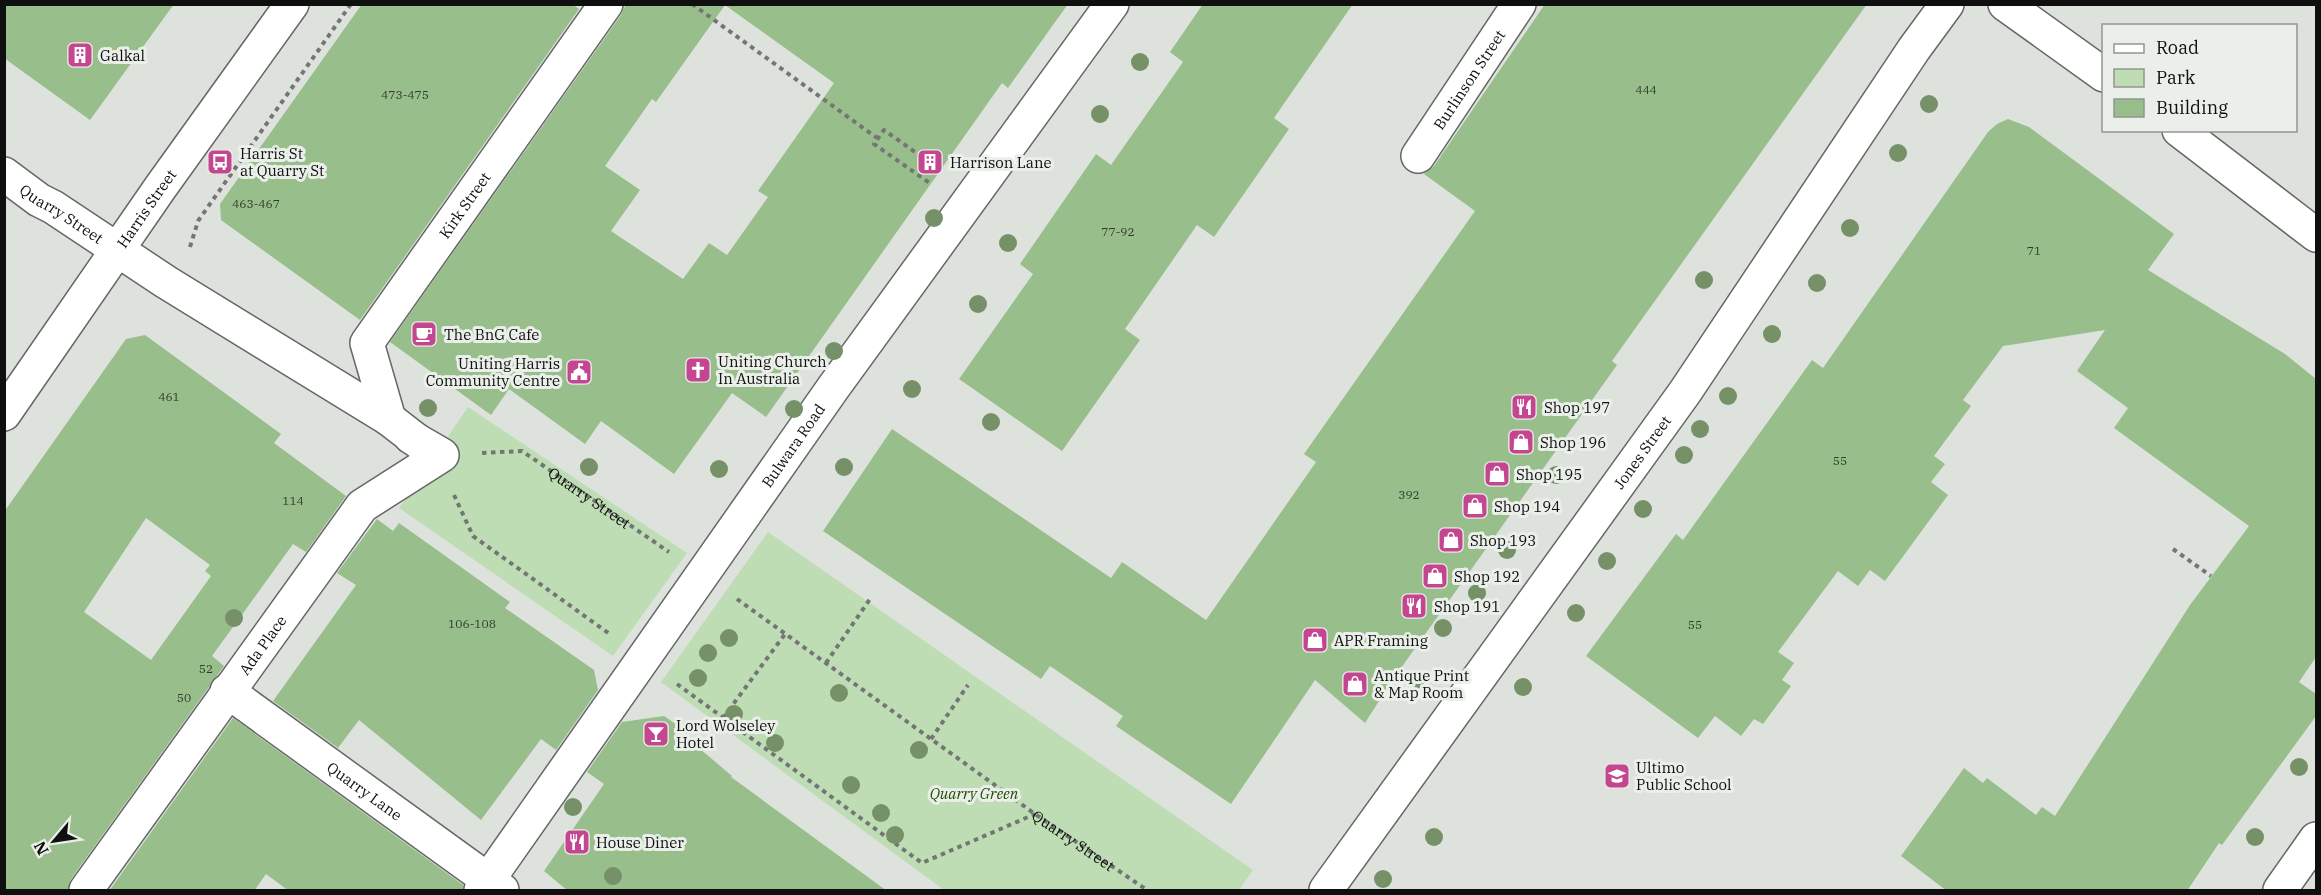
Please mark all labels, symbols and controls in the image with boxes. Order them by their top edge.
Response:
legend [2102,24,2297,132]
street label: Burlinson Street [1429,26,1509,133]
text: Road [2156,36,2199,59]
building icon: Galkal [65,40,95,70]
place label: Galkal [100,46,145,65]
text: Park [2156,66,2196,89]
house number: 444 [1635,82,1657,97]
house number: 473-475 [381,87,429,102]
text: Building [2156,96,2228,119]
place label: Harris St at Quarry St [240,144,324,180]
bus stop icon: Harris St at Quarry St [205,147,235,177]
building icon: Harrison Lane [915,147,945,177]
place label: Harrison Lane [950,153,1052,172]
street label: Harris Street [112,165,180,251]
street label: Kirk Street [435,168,494,242]
street label: Quarry Street [16,180,107,247]
house number: 463-467 [232,196,280,211]
house number: 77-92 [1101,224,1135,239]
house number: 71 [2027,243,2041,258]
cafe icon: The BnG Cafe [409,319,439,349]
place label: The BnG Cafe [444,325,539,344]
place label: Uniting Church In Australia [718,352,827,388]
place label: Uniting Harris Community Centre [426,354,560,390]
church icon: Uniting Church In Australia [683,355,713,385]
public building icon: Uniting Harris Community Centre [564,357,594,387]
house number: 461 [158,389,180,404]
restaurant icon: Shop 197 [1509,392,1539,422]
place label: Shop 197 [1544,398,1610,417]
street label: Bulwara Road [757,400,829,491]
street label: Jones Street [1609,412,1675,492]
shop icon: Shop 196 [1506,427,1536,457]
place label: Shop 196 [1540,433,1606,452]
house number: 55 [1833,453,1847,468]
shop icon: Shop 195 [1482,459,1512,489]
street label: Quarry Street [545,462,634,532]
place label: Shop 195 [1516,465,1582,484]
house number: 392 [1398,487,1420,502]
shop icon: Shop 194 [1460,491,1490,521]
house number: 114 [282,493,304,508]
place label: Shop 194 [1494,497,1560,516]
shop icon: Shop 193 [1436,525,1466,555]
place label: Shop 193 [1470,531,1536,550]
shop icon: Shop 192 [1420,561,1450,591]
place label: Shop 192 [1454,567,1520,586]
restaurant icon: Shop 191 [1399,591,1429,621]
place label: Shop 191 [1434,597,1500,616]
street label: Ada Place [234,611,290,678]
house number: 106-108 [448,616,496,631]
house number: 55 [1688,617,1702,632]
shop icon: APR Framing [1300,625,1330,655]
place label: APR Framing [1334,631,1428,650]
house number: 52 [199,661,213,676]
place label: Antique Print & Map Room [1374,666,1469,702]
shop icon: Antique Print & Map Room [1340,669,1370,699]
house number: 50 [177,690,191,705]
place label: Lord Wolseley Hotel [676,716,775,752]
bar icon: Lord Wolseley Hotel [641,719,671,749]
street label: Quarry Lane [323,757,406,824]
place label: Ultimo Public School [1636,758,1732,794]
school or university icon: Ultimo Public School [1602,761,1632,791]
park label: Quarry Green [930,784,1019,803]
street label: Quarry Street [1029,805,1118,875]
north arrow [24,811,84,871]
restaurant icon: House Diner [562,827,592,857]
place label: House Diner [596,833,684,852]
text: N [29,838,53,859]

